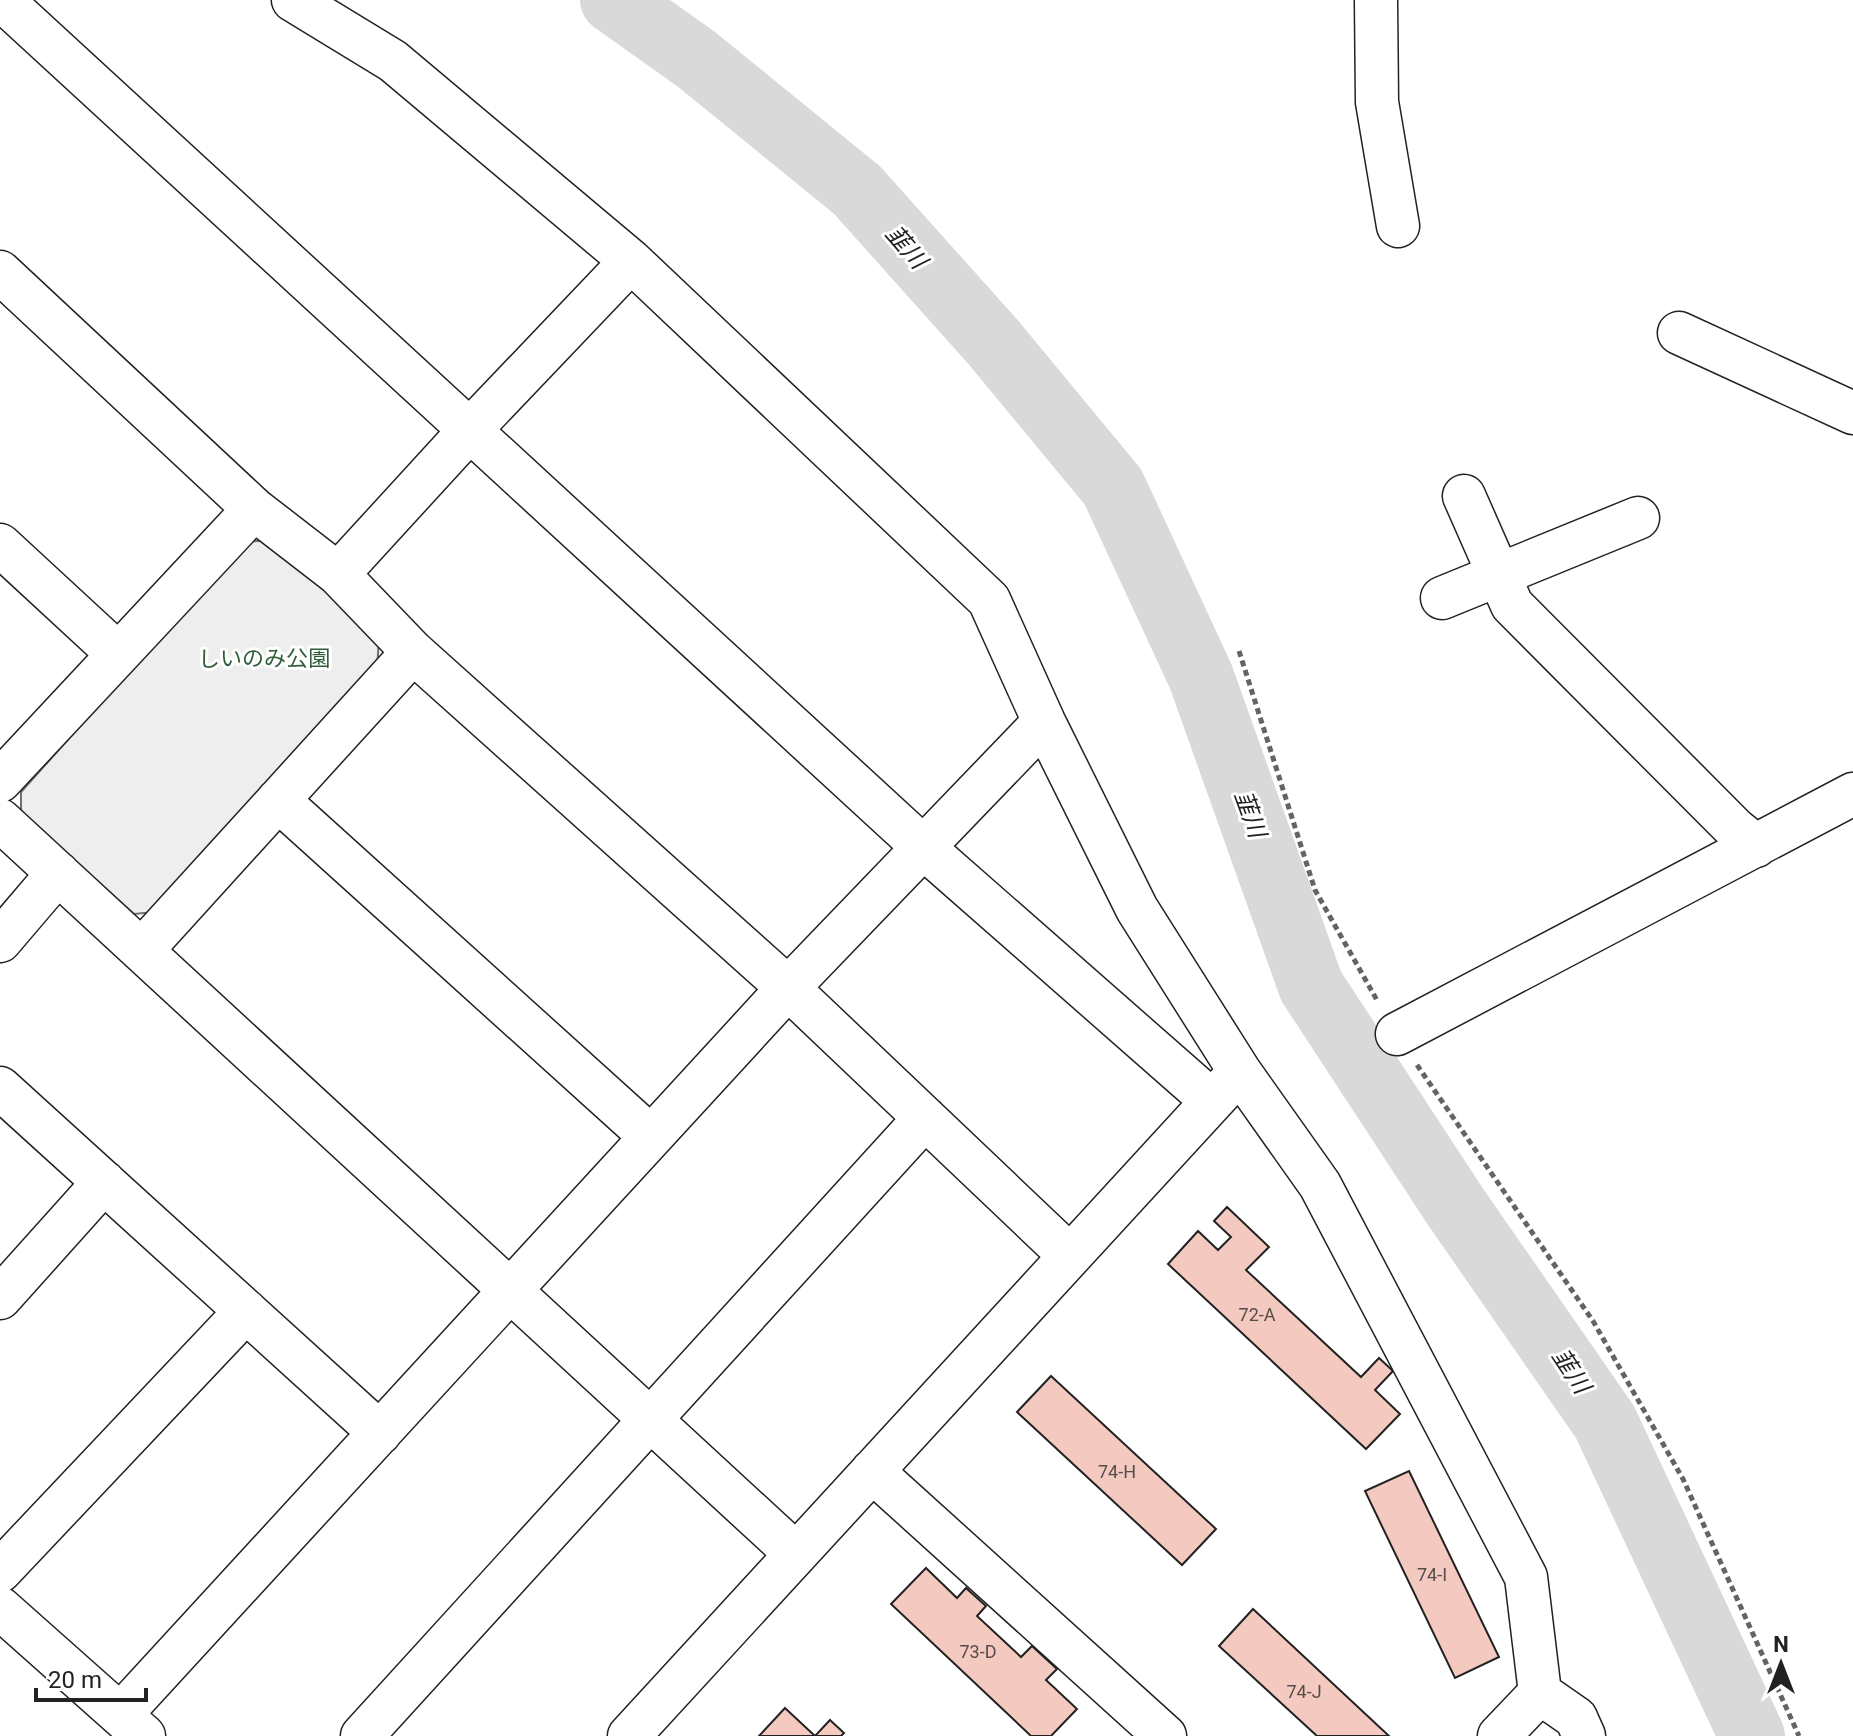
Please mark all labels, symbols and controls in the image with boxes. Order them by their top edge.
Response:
water label: 韮川 [880,220,934,277]
park label: しいのみ公園 [198,646,330,671]
water label: 韮川 [1229,787,1272,844]
house number: 72-A [1239,1304,1276,1325]
water label: 韮川 [1546,1343,1598,1401]
house number: 74-H [1098,1461,1136,1482]
house number: 74-I [1417,1564,1447,1585]
north arrow [1741,1624,1821,1704]
text: N [1773,1632,1789,1657]
house number: 73-D [959,1641,997,1662]
scale bar [36,1652,146,1702]
text: 20 m [48,1666,102,1694]
house number: 74-J [1286,1681,1322,1702]

